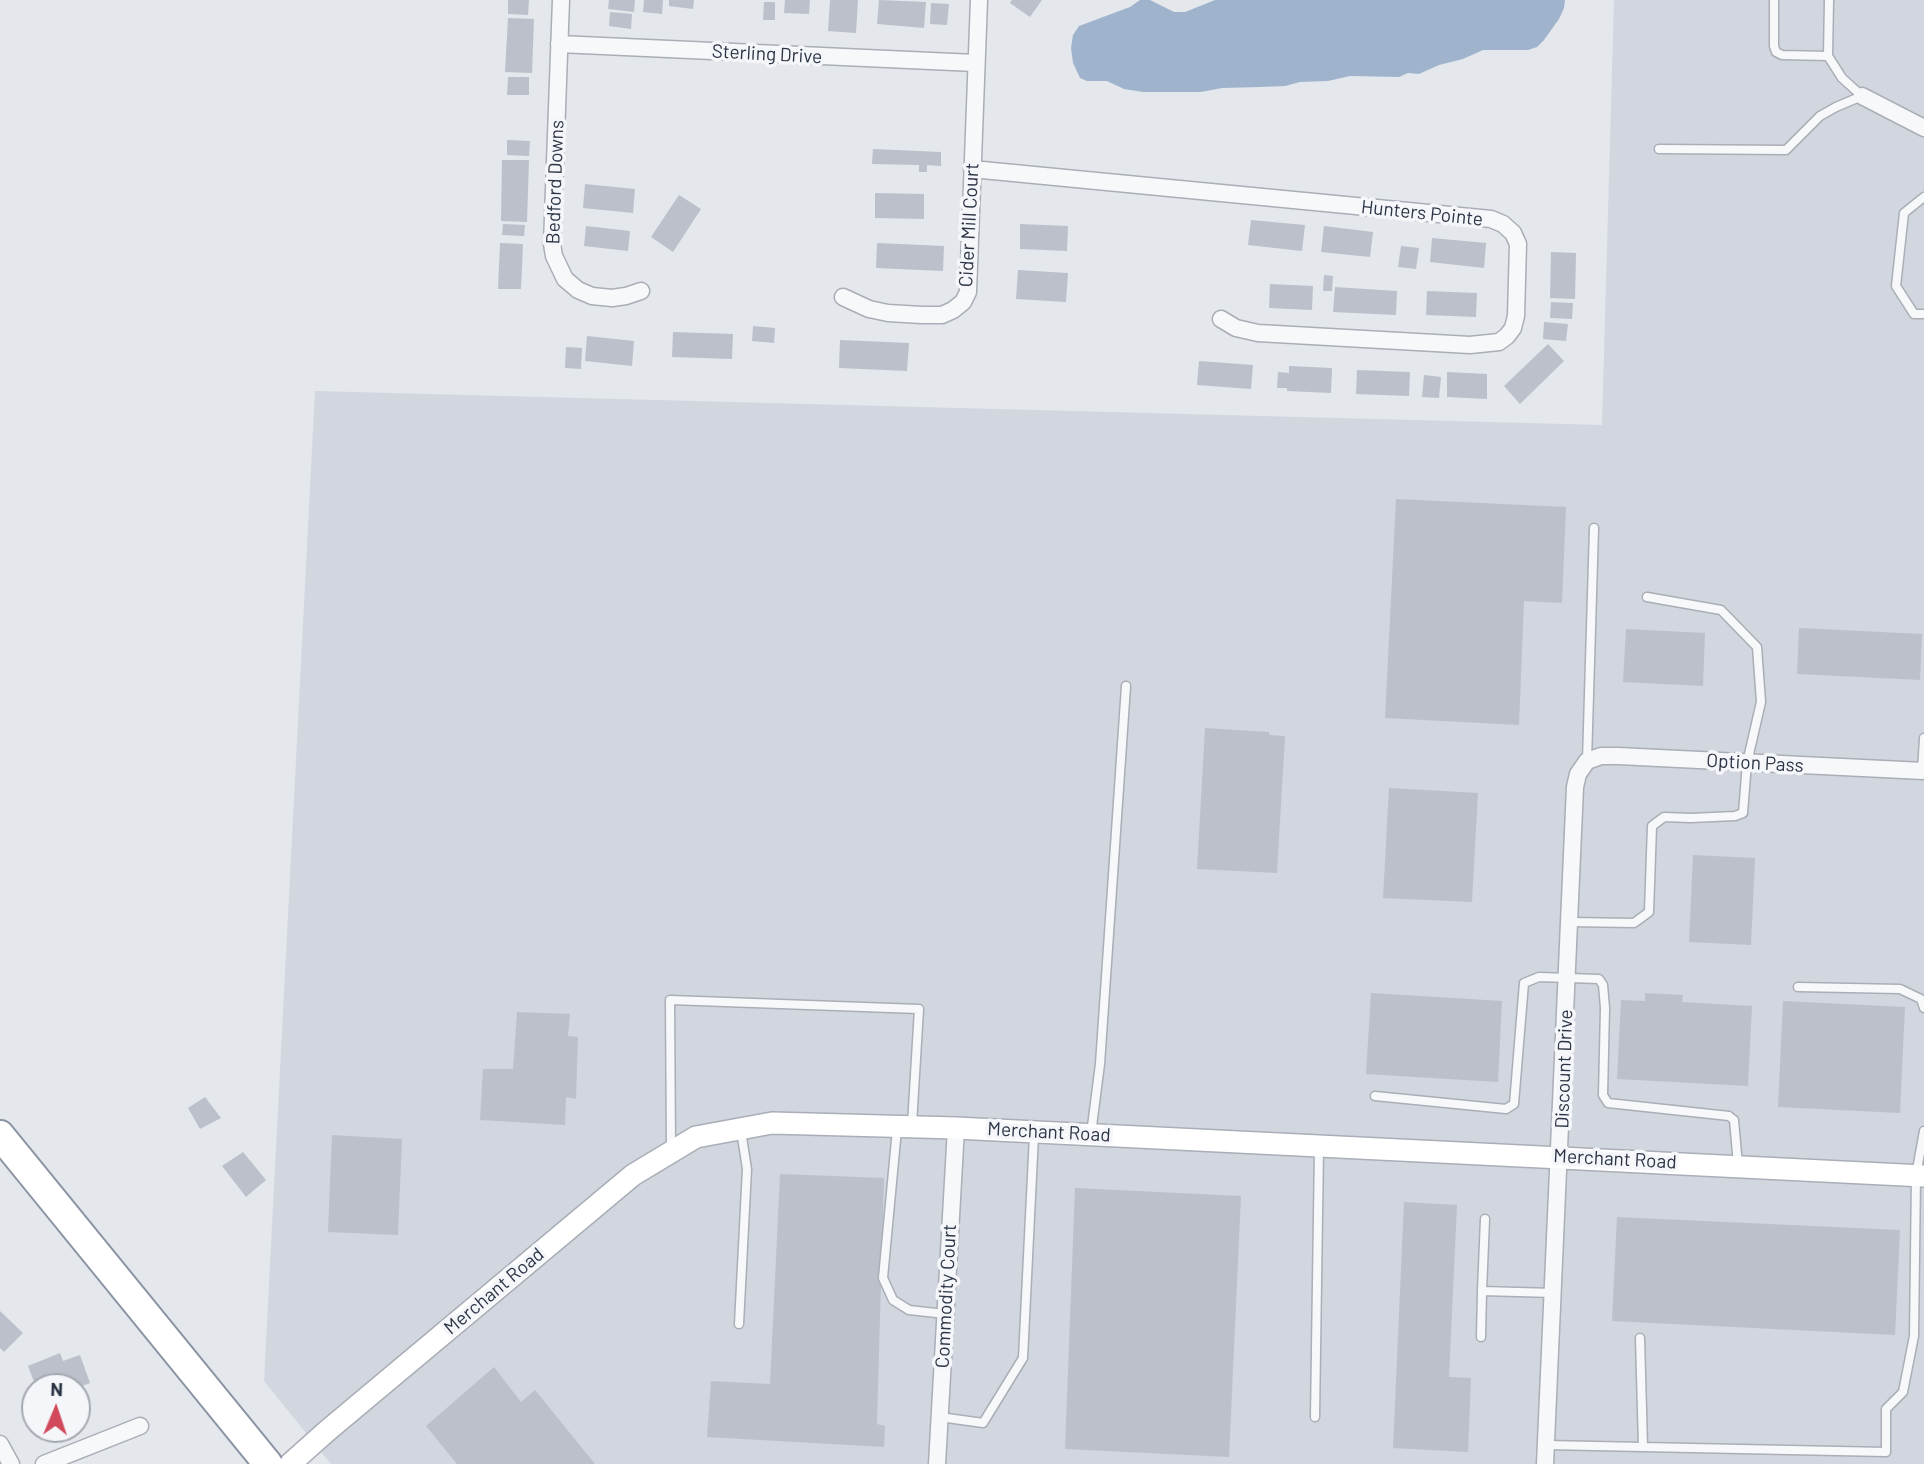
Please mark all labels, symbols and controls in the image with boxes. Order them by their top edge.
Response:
street label: Sterling Drive [711,40,823,68]
street label: Bedford Downs [541,119,569,245]
street label: Cider Mill Court [954,162,984,288]
street label: Hunters Pointe [1360,195,1484,231]
street label: Option Pass [1706,749,1804,777]
street label: Discount Drive [1551,1009,1577,1129]
street label: Merchant Road [987,1117,1111,1147]
street label: Merchant Road [1553,1144,1677,1174]
street label: Commodity Court [931,1223,961,1369]
street label: Merchant Road [439,1243,549,1339]
north arrow [21,1373,91,1443]
text: N [50,1377,63,1400]

